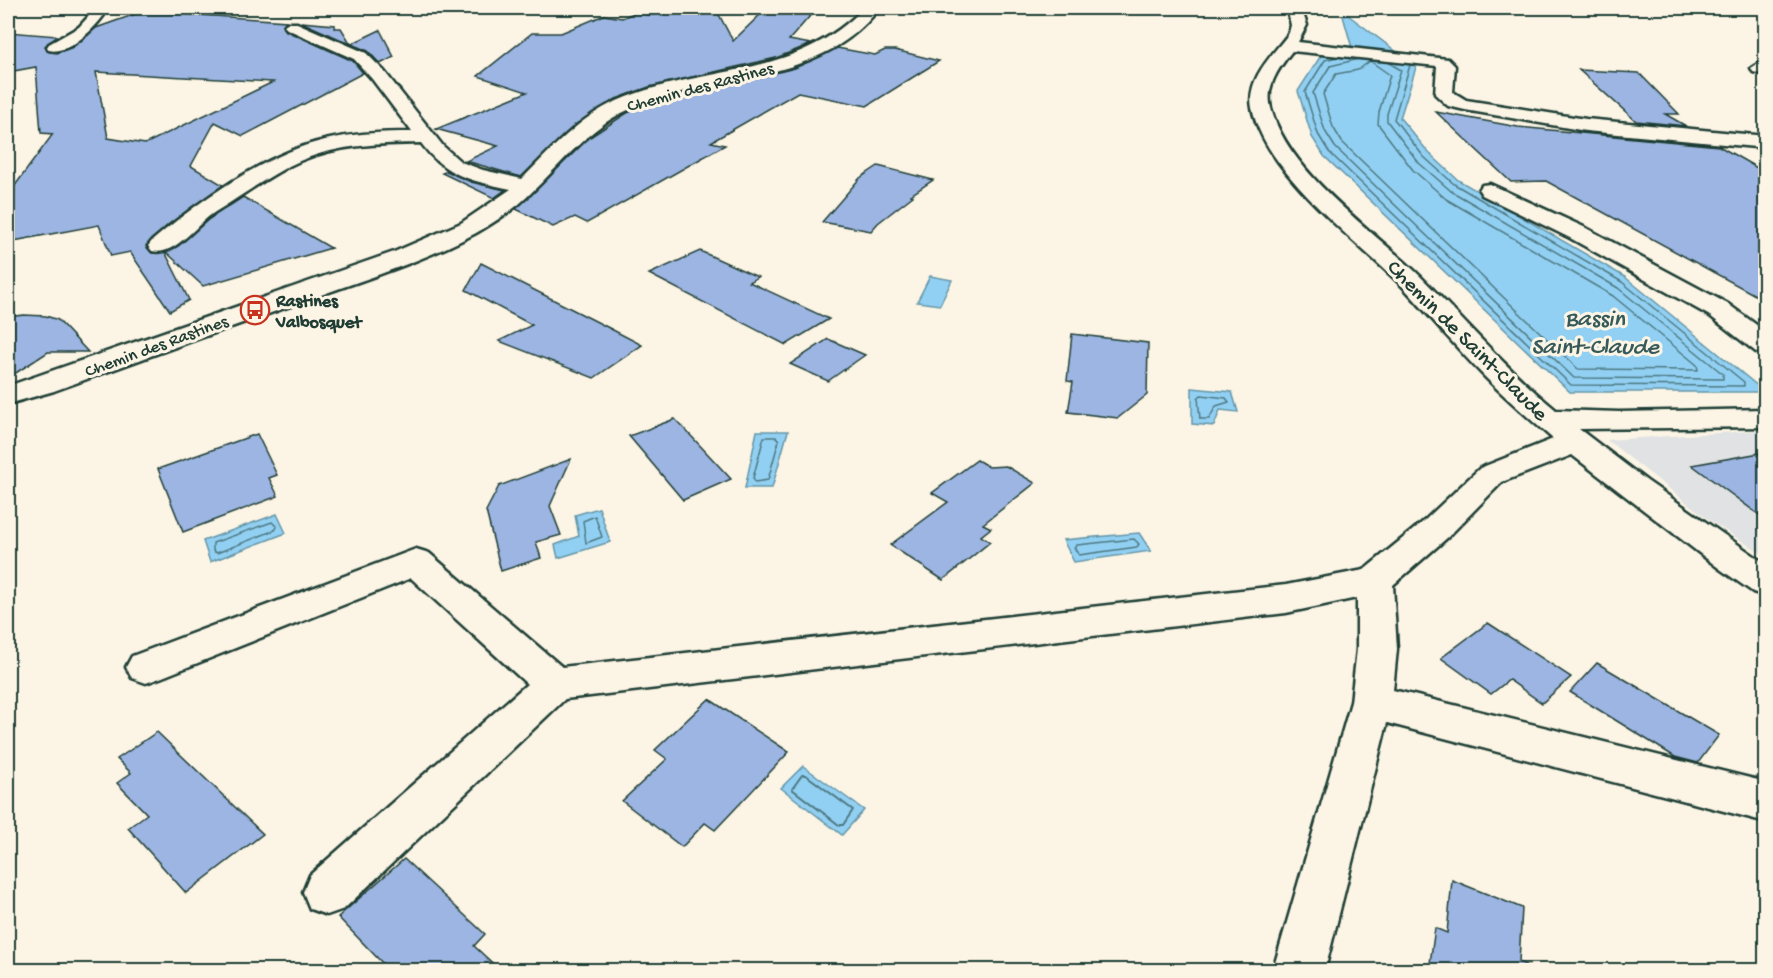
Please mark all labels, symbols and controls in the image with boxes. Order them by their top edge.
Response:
street label: Chemin des Rastines [625,58,777,118]
street label: Chemin de Saint-Claude [1380,256,1553,428]
place label: Rastines Valbosquet [275,292,363,334]
bus stop icon: Rastines Valbosquet [239,294,271,326]
water label: Bassin Saint-Claude [1531,306,1660,363]
street label: Chemin des Rastines [82,311,233,383]

